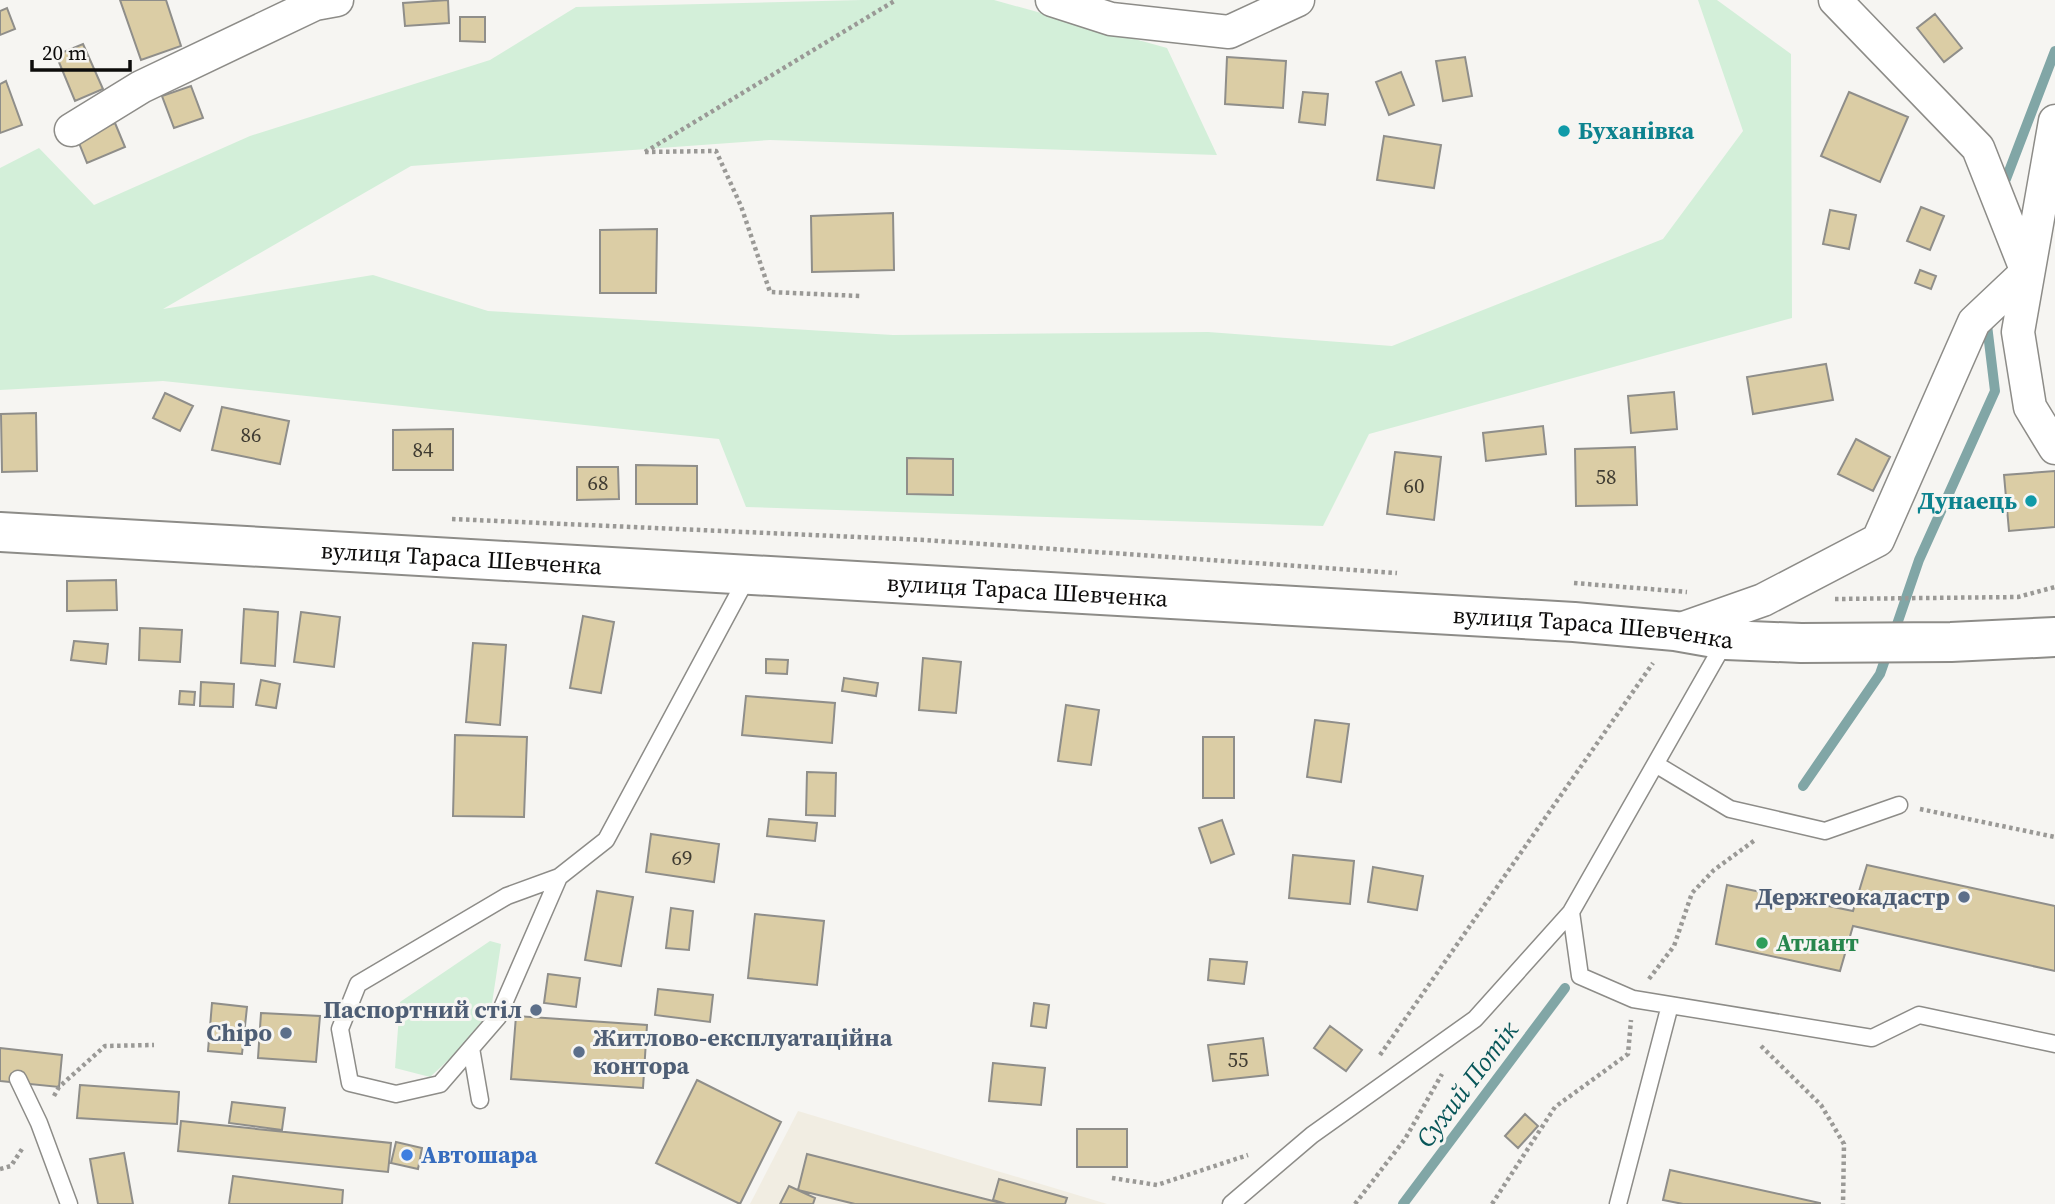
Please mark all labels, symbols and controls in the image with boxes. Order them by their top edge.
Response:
scale bar [32,28,130,72]
text: 20 m [42,38,87,67]
place label: Буханівка [1578,114,1695,147]
marker: Буханівка [1556,123,1572,139]
house number: 86 [241,420,262,449]
house number: 84 [413,435,434,464]
house number: 58 [1596,462,1617,491]
house number: 68 [588,468,609,497]
house number: 60 [1404,471,1425,500]
place label: Дунаець [1918,484,2017,517]
marker: Дунаець [2023,493,2039,509]
street label: вулиця Тараса Шевченка [320,533,604,582]
street label: вулиця Тараса Шевченка [886,566,1170,615]
street label: вулиця Тараса Шевченка [1452,598,1735,656]
house number: 69 [672,843,693,872]
place label: Держгеокадастр [1755,880,1950,913]
marker: Держгеокадастр [1956,889,1972,905]
place label: Атлант [1776,926,1859,959]
marker: Атлант [1754,935,1770,951]
place label: Паспортний стіл [323,993,522,1026]
marker: Паспортний стіл [528,1002,544,1018]
water label: Сухий Потік [1408,1013,1527,1155]
place label: Chipo [206,1016,272,1049]
place label: Житлово-експлуатаційна контора [593,1021,893,1082]
marker: Chipo [278,1025,294,1041]
marker: Житлово-експлуатаційна контора [571,1044,587,1060]
house number: 55 [1228,1045,1249,1074]
place label: Автошара [421,1138,538,1171]
marker: Автошара [399,1147,415,1163]

